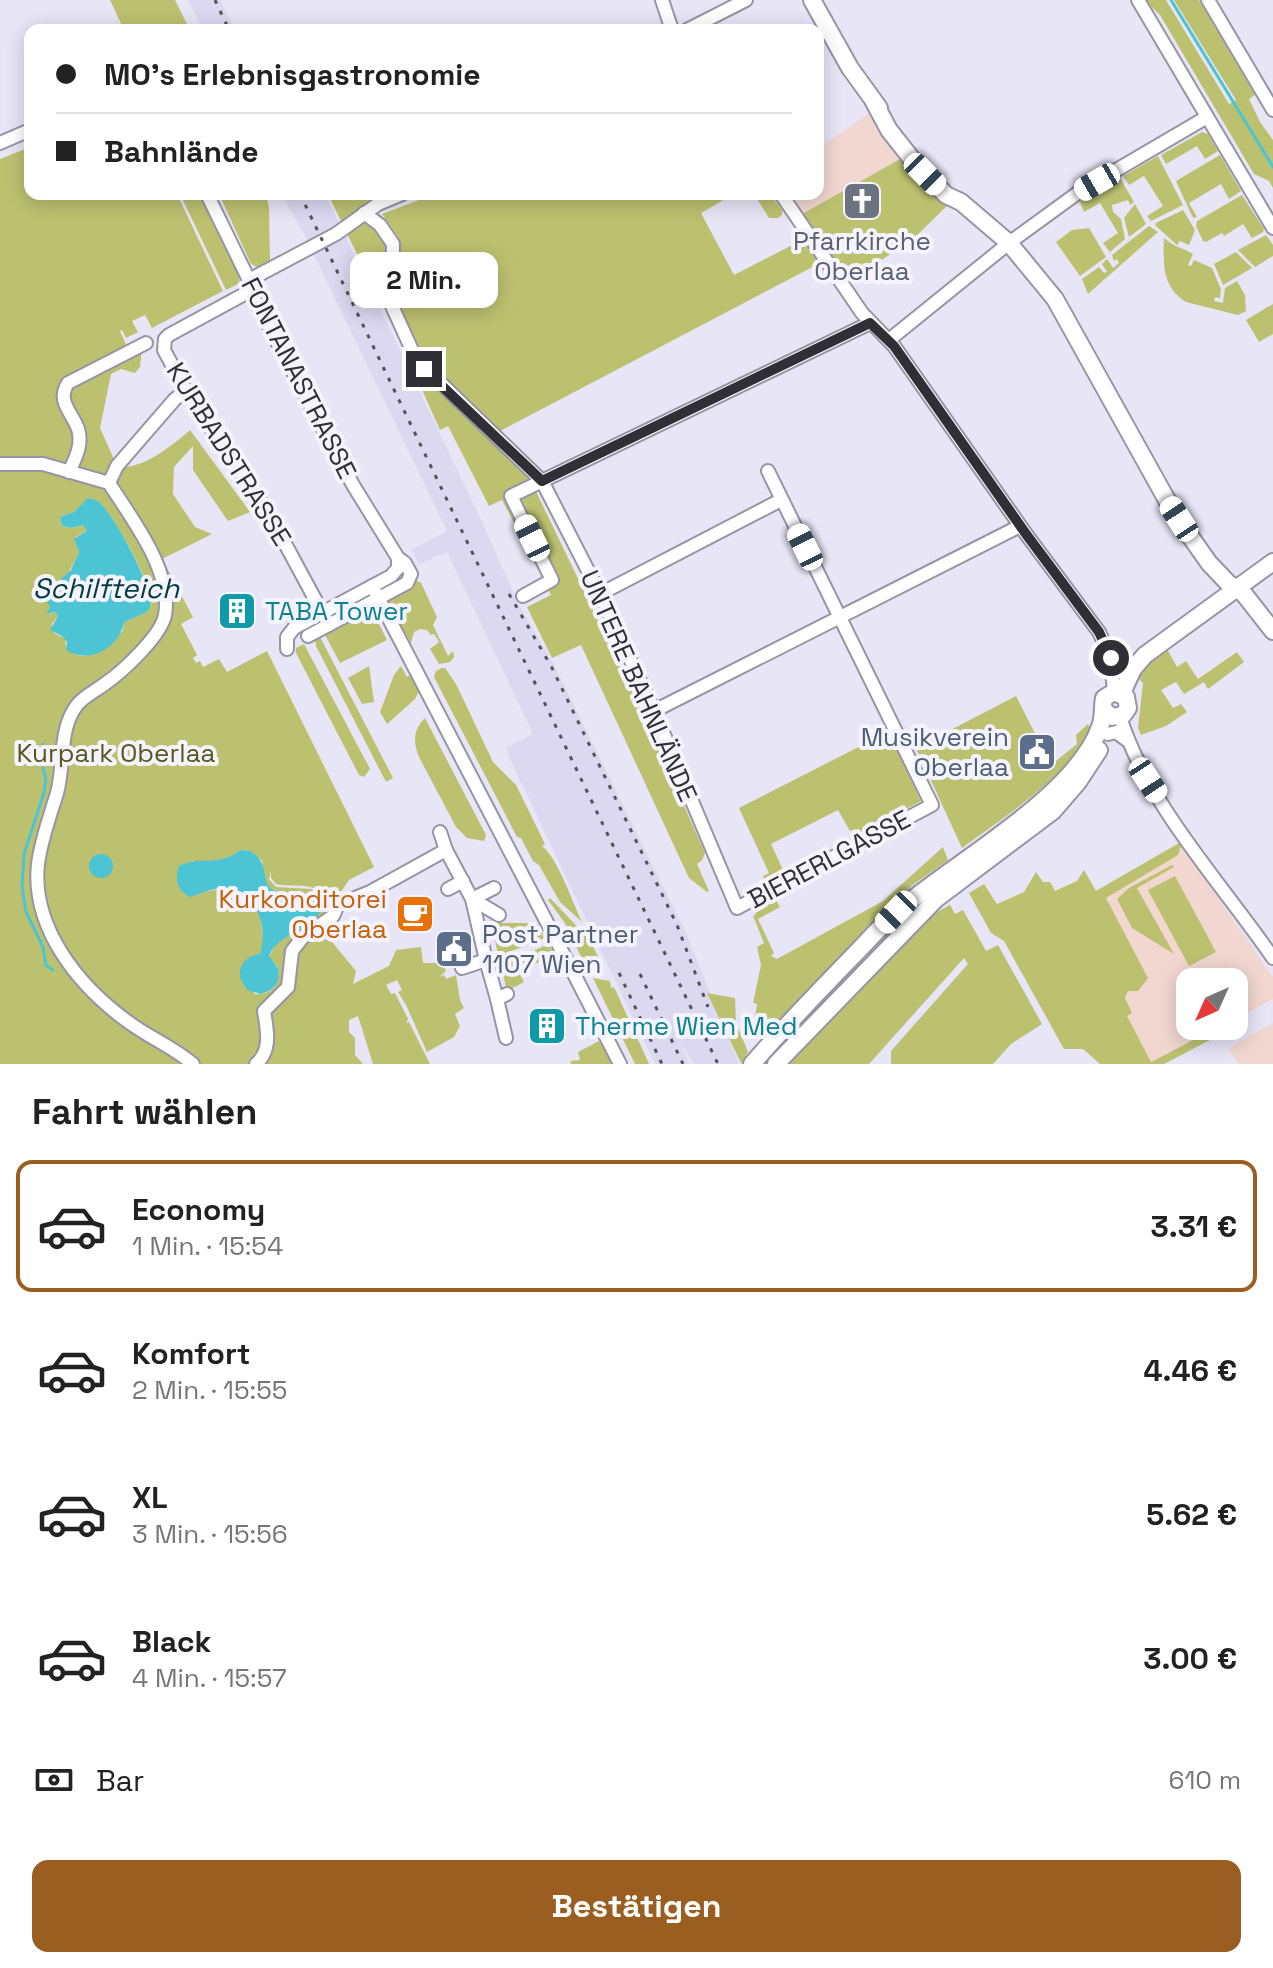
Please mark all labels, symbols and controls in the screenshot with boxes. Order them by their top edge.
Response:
text: MO's Erlebnisgastronomie [104,55,481,94]
text: Bahnlände [104,132,258,171]
car [900,149,950,199]
car [1070,160,1124,204]
church icon: Pfarrkirche Oberlaa [841,180,883,222]
place label: Pfarrkirche Oberlaa [793,224,931,288]
callout: 2 Min. [350,253,498,309]
text: 2 Min. [386,263,462,297]
street label: FONTANASTRASSE [234,272,364,484]
route end [406,351,442,387]
street label: KURBADSTRASSE [159,356,299,552]
car [1156,492,1202,546]
car [511,511,553,565]
car [784,520,826,574]
street label: UNTERE BAHNLÄNDE [573,565,705,807]
water label: Schilfteich [33,570,180,606]
building icon: TABA Tower [216,590,258,632]
place label: TABA Tower [265,594,408,628]
route start [1093,640,1129,676]
place label: Musikverein Oberlaa [861,720,1009,784]
public building icon: Musikverein Oberlaa [1016,731,1058,773]
park label: Kurpark Oberlaa [16,736,216,770]
car [1125,753,1171,807]
street label: BIERERLGASSE [742,802,916,916]
place label: Kurkonditorei Oberlaa [219,882,387,946]
car [871,886,921,938]
cafe icon: Kurkonditorei Oberlaa [394,893,436,935]
place label: Post Partner 1107 Wien [482,917,639,981]
public building icon: Post Partner 1107 Wien [433,928,475,970]
north arrow [1176,968,1248,1040]
map controls [1176,968,1248,1040]
building icon: Therme Wien Med [526,1005,568,1047]
place label: Therme Wien Med [575,1009,797,1043]
text: Fahrt wählen [32,1089,257,1135]
icon: car [36,1190,108,1262]
text: Economy [132,1190,265,1229]
text: 3.31 € [1151,1207,1237,1246]
text: 1 Min. · 15:54 [132,1229,283,1263]
icon: car [36,1334,108,1406]
text: Komfort [132,1334,250,1373]
text: 4.46 € [1143,1351,1237,1390]
text: 2 Min. · 15:55 [132,1373,287,1407]
icon: car [36,1478,108,1550]
text: XL [132,1478,168,1517]
text: 5.62 € [1146,1495,1237,1534]
text: 3 Min. · 15:56 [132,1517,288,1551]
icon: car [36,1622,108,1694]
text: Black [132,1622,211,1661]
text: 3.00 € [1143,1639,1237,1678]
text: 4 Min. · 15:57 [132,1661,287,1695]
icon: cash [32,1758,76,1802]
text: Bar [96,1761,144,1800]
text: 610 m [1169,1763,1241,1797]
button: Bestätigen [32,1860,1241,1952]

